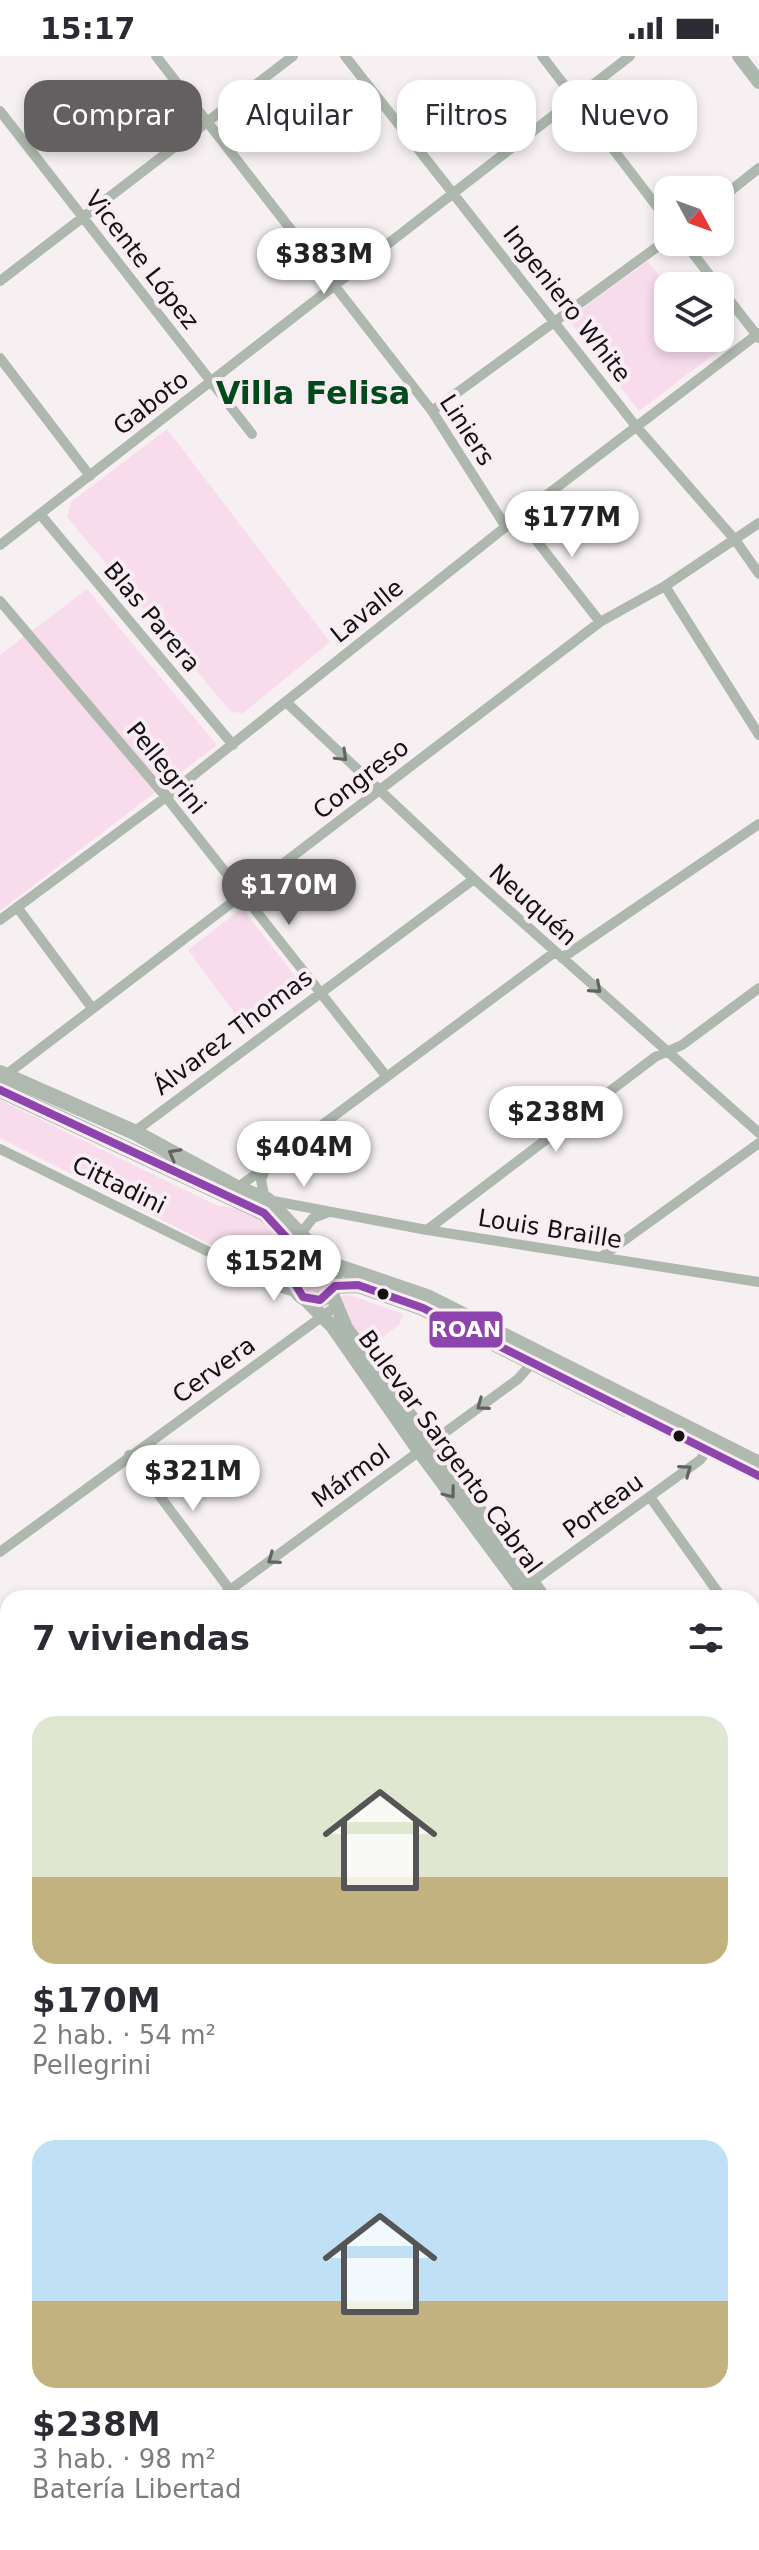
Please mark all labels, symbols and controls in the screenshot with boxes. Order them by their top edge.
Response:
text: 15:17 [40,11,136,46]
chip: Comprar [24,80,202,152]
chip: Alquilar [218,80,381,152]
chip: Filtros [397,80,536,152]
chip: Nuevo [552,80,697,152]
north arrow [654,176,734,256]
map controls [654,176,734,352]
street label: Vicente López [79,185,205,335]
street label: Ingeniero White [497,220,637,388]
pin: $383M [268,228,380,296]
text: $383M [275,239,373,269]
button: layers [654,272,734,352]
street label: Gaboto [108,365,194,441]
district label: Villa Felisa [216,374,410,412]
street label: Liniers [434,389,500,471]
pin: $177M [516,491,628,559]
text: $177M [523,502,621,532]
street label: Blas Parera [98,556,206,678]
street label: Lavalle [325,573,409,649]
street label: Pellegrini [120,716,212,820]
street label: Congreso [308,733,414,825]
one-way arrow [333,746,348,760]
street label: Neuquén [483,858,583,952]
pin: $170M [233,859,345,927]
text: $170M [240,870,338,900]
street label: Álvarez Thomas [148,962,318,1101]
one-way arrow [587,978,602,993]
pin: $238M [500,1086,612,1154]
text: $238M [507,1097,605,1127]
pin: $404M [248,1121,360,1189]
text: $404M [255,1132,353,1162]
one-way arrow [167,1148,182,1163]
street label: Cittadini [68,1150,170,1220]
street label: Louis Braille [476,1204,624,1254]
pin: $152M [218,1235,330,1303]
text: $152M [225,1246,323,1276]
unlabelled marker [375,1286,391,1302]
line badge: ROAN [428,1310,504,1349]
text: ROAN [431,1317,501,1342]
street label: Bulevar Sargento Cabral [352,1325,548,1579]
street label: Cervera [167,1331,261,1409]
one-way arrow [477,1395,491,1409]
unlabelled marker [671,1428,687,1444]
street label: Mármol [307,1438,395,1514]
pin: $321M [137,1445,249,1513]
text: $321M [144,1456,242,1486]
one-way arrow [678,1466,692,1480]
street label: Porteau [557,1468,649,1544]
one-way arrow [440,1484,455,1499]
one-way arrow [267,1549,282,1563]
icon: filters [684,1616,728,1660]
text: 7 viviendas [32,1618,250,1658]
icon: home [308,1768,452,1912]
text: $170M [32,1980,160,2020]
text: 2 hab. · 54 m² [32,2020,216,2050]
text: Pellegrini [32,2050,151,2080]
icon: home [308,2192,452,2336]
text: $238M [32,2404,160,2444]
text: 3 hab. · 98 m² [32,2444,216,2474]
text: Batería Libertad [32,2474,242,2504]

